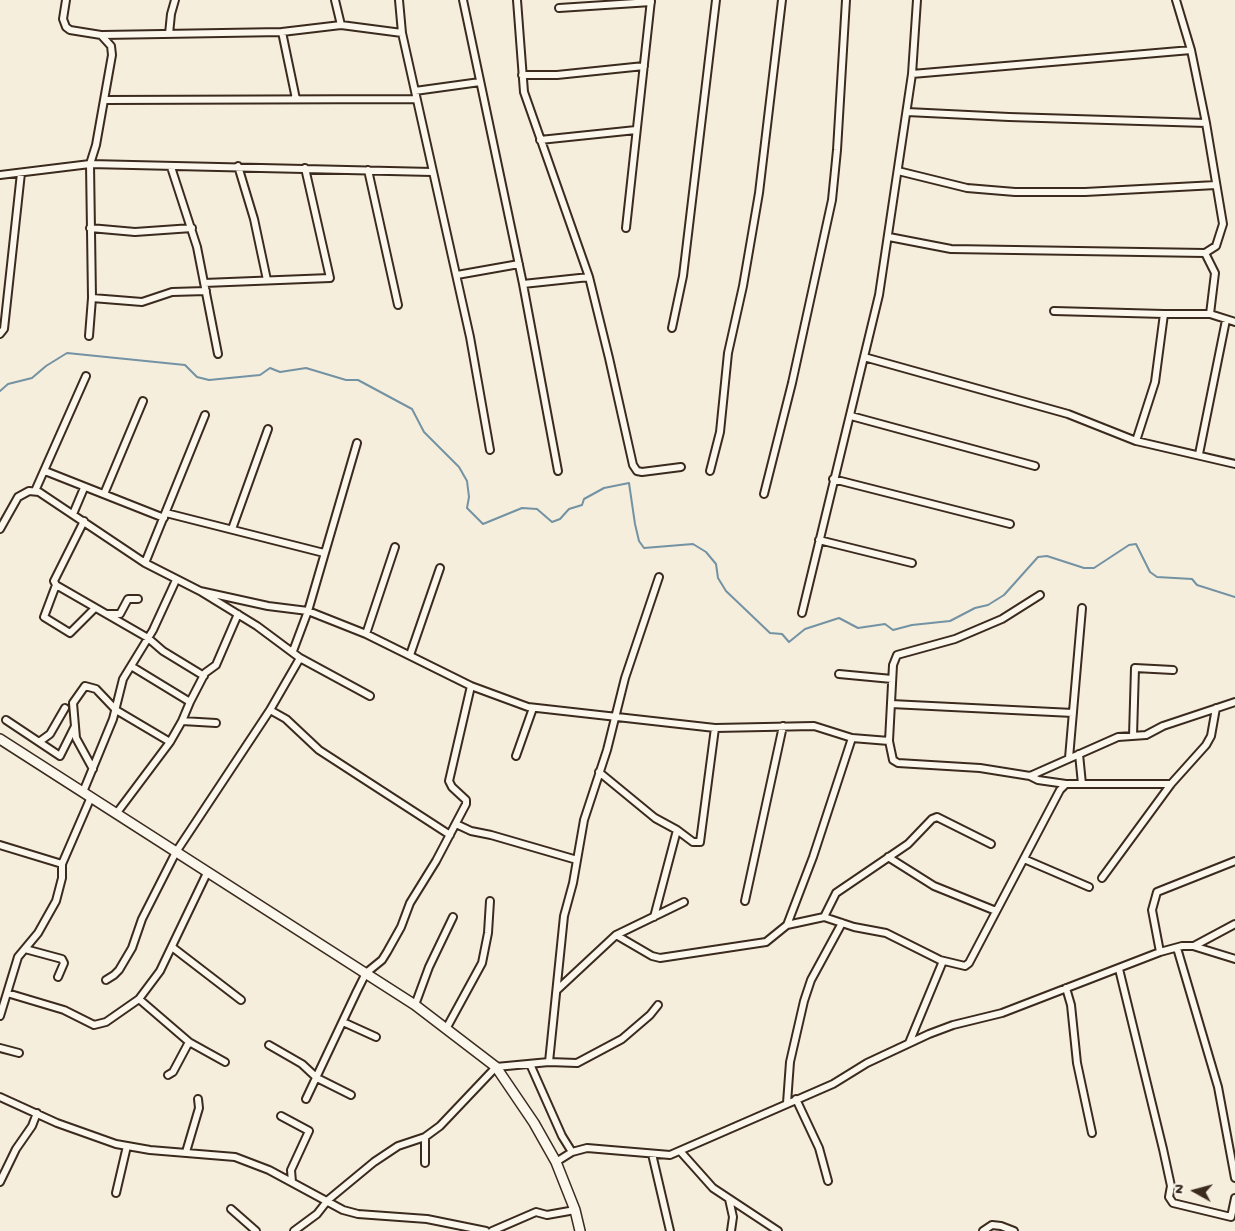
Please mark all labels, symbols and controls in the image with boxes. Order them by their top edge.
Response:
north arrow [1170,1166,1220,1216]
text: N [1171,1184,1189,1195]

